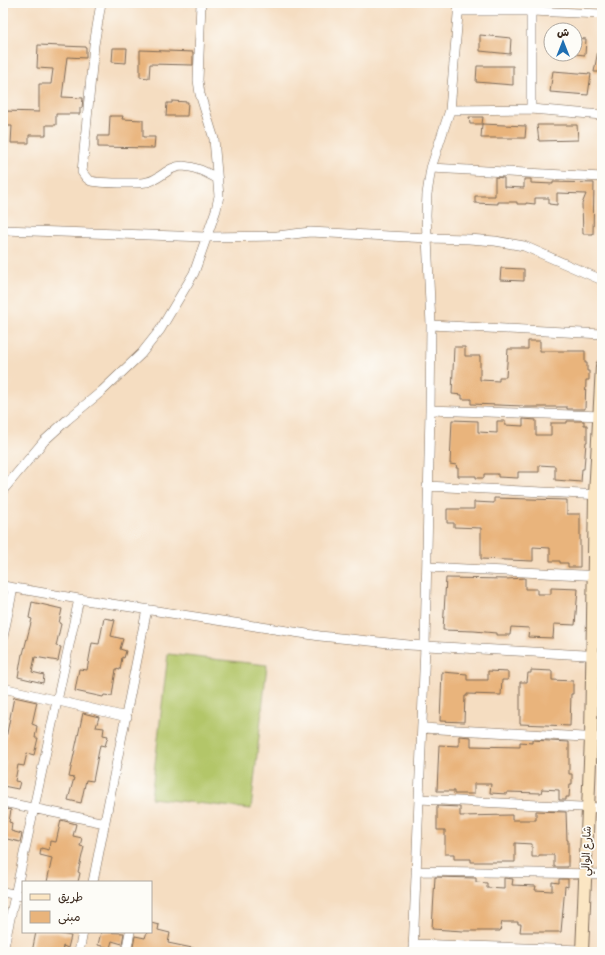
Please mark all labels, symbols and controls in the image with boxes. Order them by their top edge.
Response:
north arrow [543,22,583,62]
text: ش [557,28,569,40]
street label: شارع الوالي [580,826,598,877]
legend [22,881,152,933]
text: طريق [58,892,83,906]
text: مبنى [58,912,81,926]

